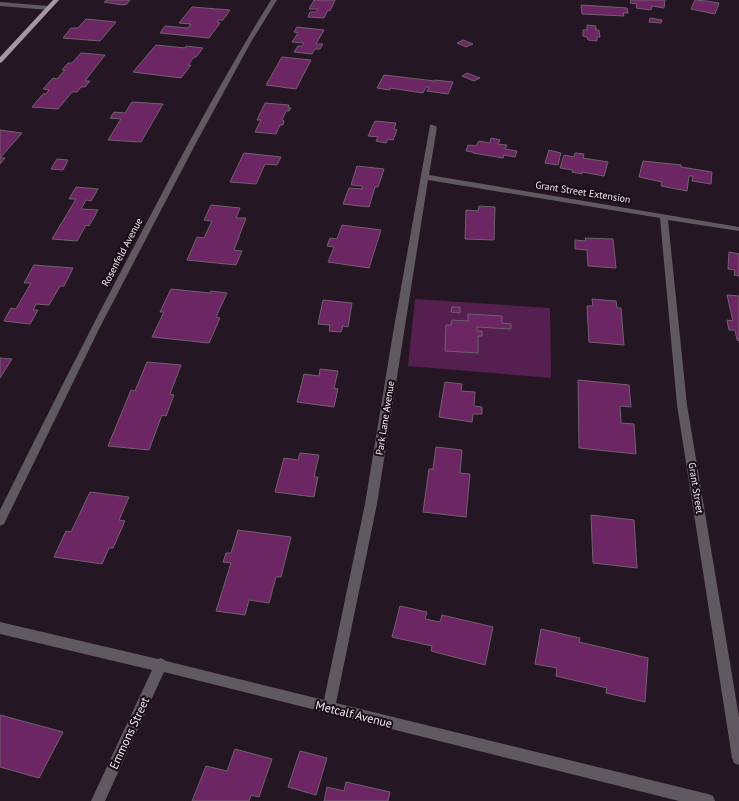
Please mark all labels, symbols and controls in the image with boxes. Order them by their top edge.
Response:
street label: Grant Street Extension [534,178,632,206]
street label: Rosenfeld Avenue [99,216,145,288]
street label: Park Lane Avenue [373,380,397,456]
street label: Grant Street [686,462,707,515]
street label: Emmons Street [106,695,152,771]
street label: Metcalf Avenue [314,697,394,731]

